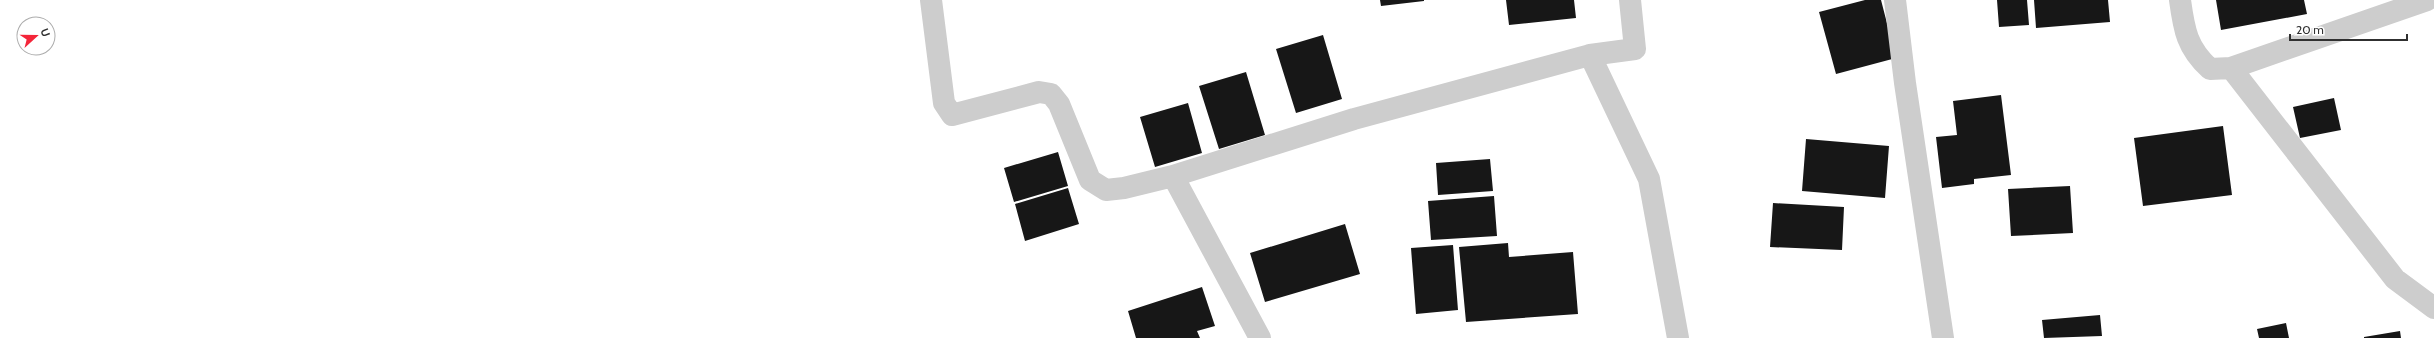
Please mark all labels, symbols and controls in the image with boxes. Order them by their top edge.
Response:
north arrow [16,16,56,56]
scale bar [2290,16,2407,42]
text: 20 m [2296,22,2324,37]
text: U [37,26,53,39]

